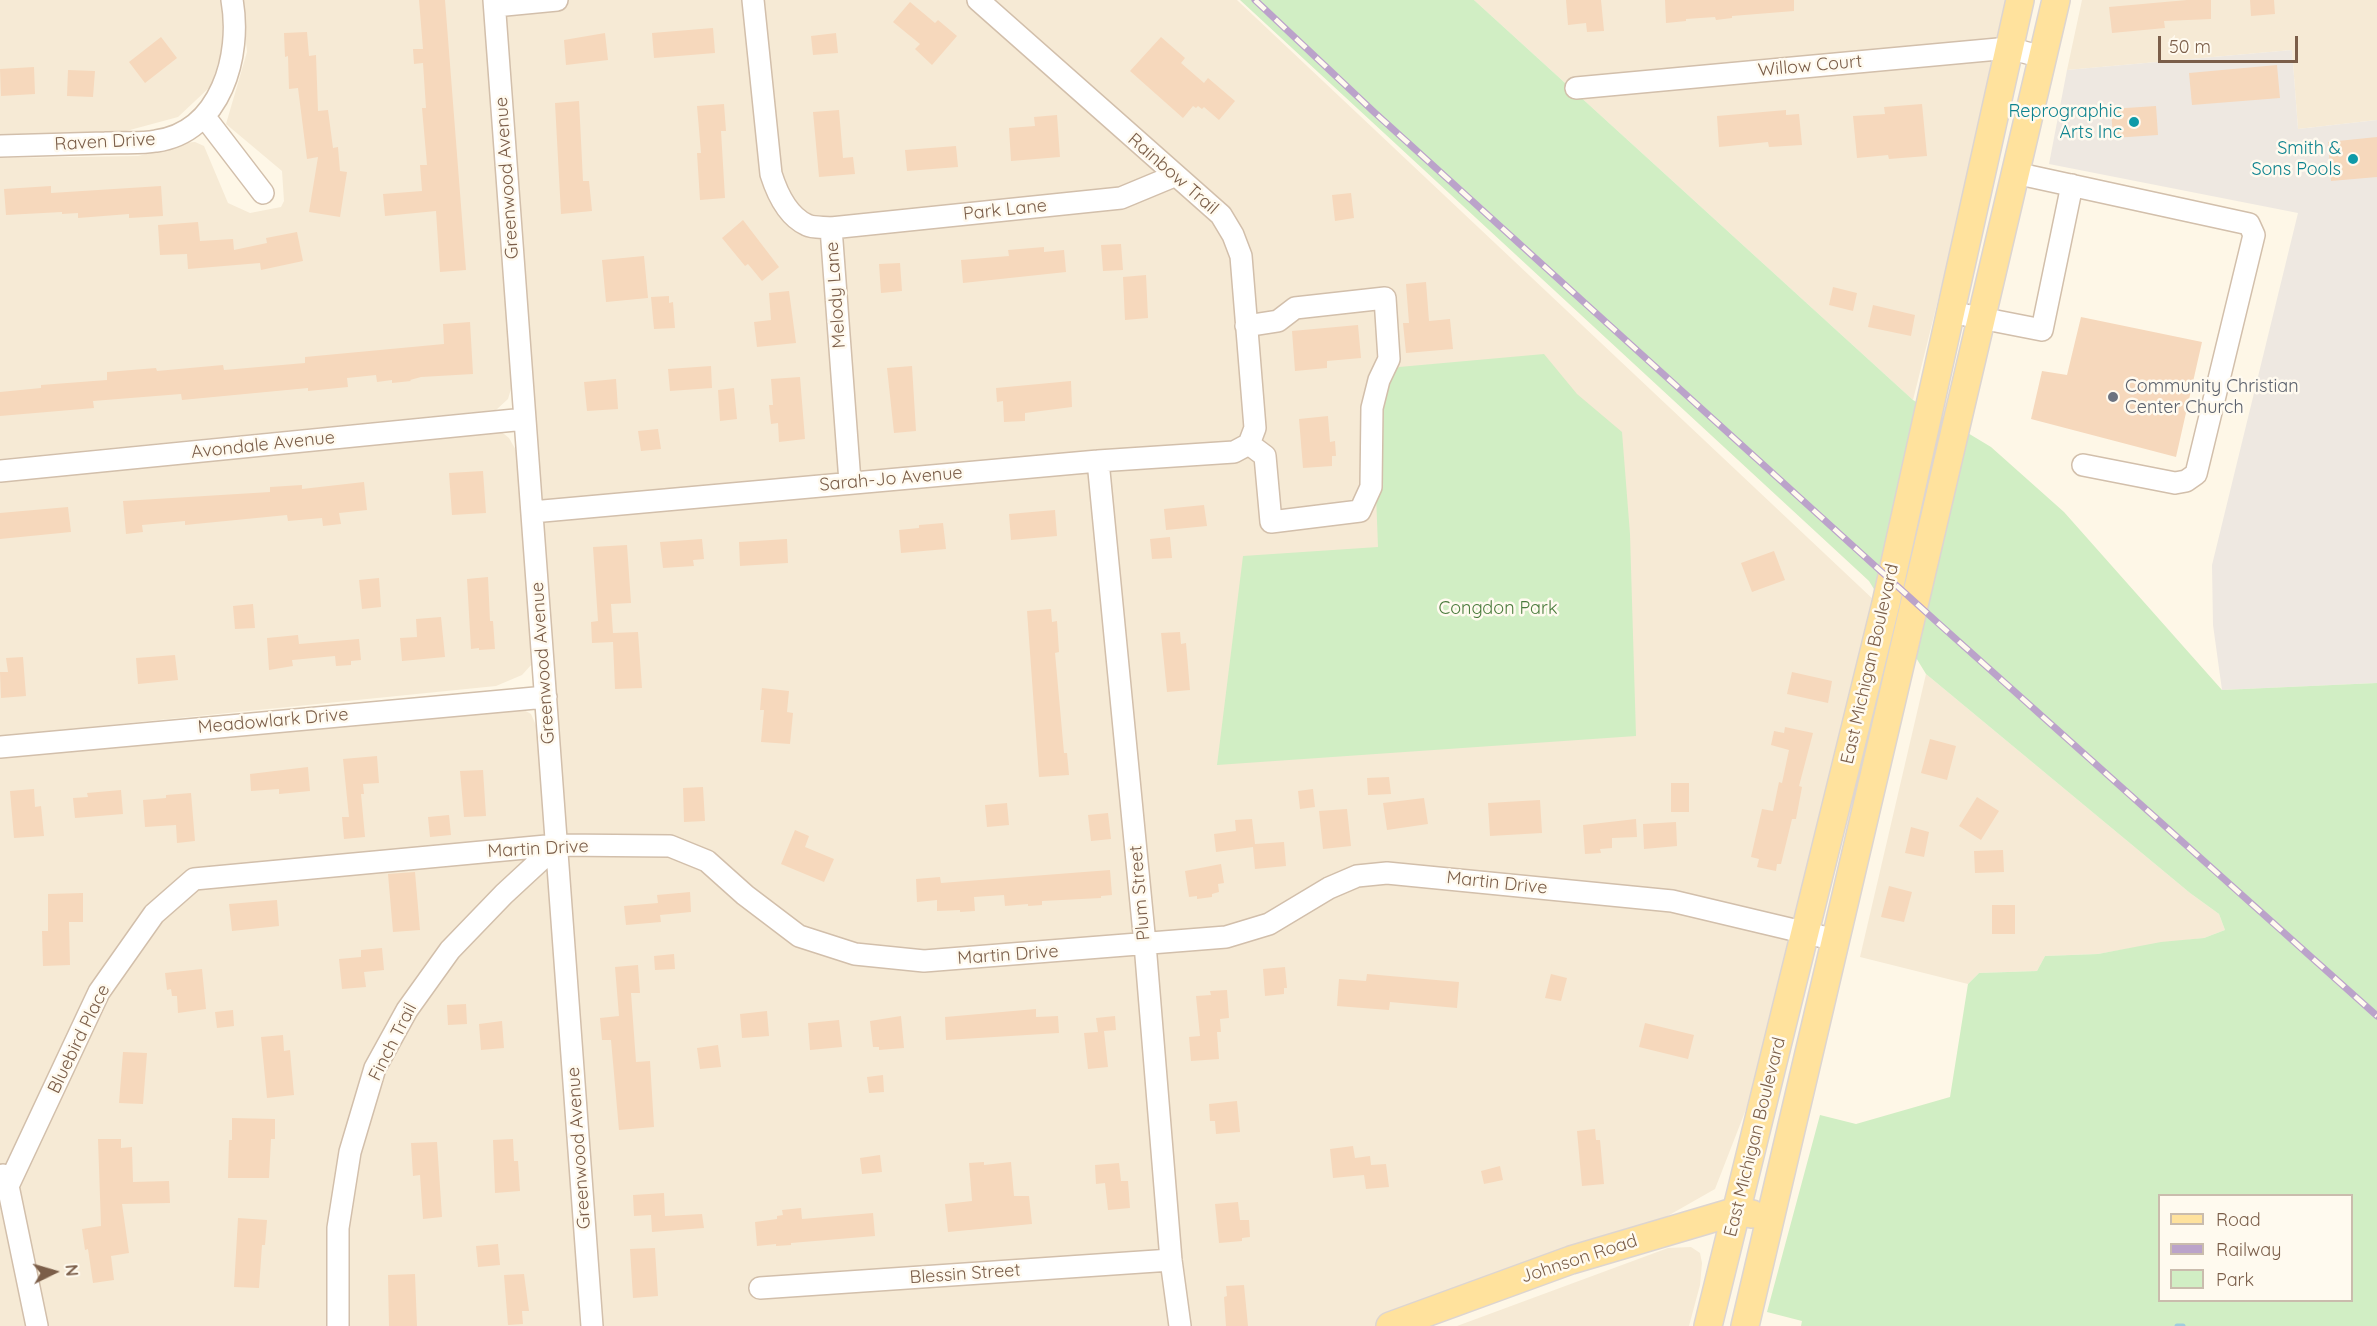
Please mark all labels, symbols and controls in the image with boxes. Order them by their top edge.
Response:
scale bar [2161,24,2300,62]
text: 50 m [2169,35,2211,58]
street label: Willow Court [1757,51,1863,81]
street label: Greenwood Avenue [491,96,523,260]
place label: Reprographic Arts Inc [2008,101,2122,144]
marker: Reprographic Arts Inc [2127,115,2141,129]
street label: Raven Drive [54,129,156,155]
street label: Rainbow Trail [1123,129,1223,219]
place label: Smith & Sons Pools [2251,138,2341,180]
marker: Smith & Sons Pools [2346,152,2360,166]
street label: Park Lane [962,195,1048,225]
street label: Melody Lane [821,241,851,349]
place label: Community Christian Center Church [2125,376,2299,418]
marker: Community Christian Center Church [2106,390,2120,404]
street label: Avondale Avenue [190,427,336,463]
street label: Sarah-Jo Avenue [819,462,963,496]
street label: East Michigan Boulevard [1836,562,1904,766]
street label: Greenwood Avenue [527,581,559,745]
park label: Congdon Park [1438,598,1558,620]
street label: Meadowlark Drive [197,704,349,738]
street label: Martin Drive [487,836,589,862]
street label: Plum Street [1125,844,1155,942]
street label: Martin Drive [1445,867,1549,899]
street label: Martin Drive [957,941,1059,969]
street label: Bluebird Place [43,981,115,1097]
street label: Finch Trail [364,1000,422,1084]
street label: East Michigan Boulevard [1720,1035,1790,1239]
street label: Greenwood Avenue [563,1066,595,1230]
legend [2158,1194,2353,1302]
text: Road [2216,1208,2261,1231]
street label: Johnson Road [1518,1230,1640,1288]
text: Railway [2216,1238,2282,1261]
north arrow [24,1242,84,1302]
street label: Blessin Street [909,1259,1021,1289]
text: N [61,1264,82,1277]
text: Park [2216,1268,2254,1291]

